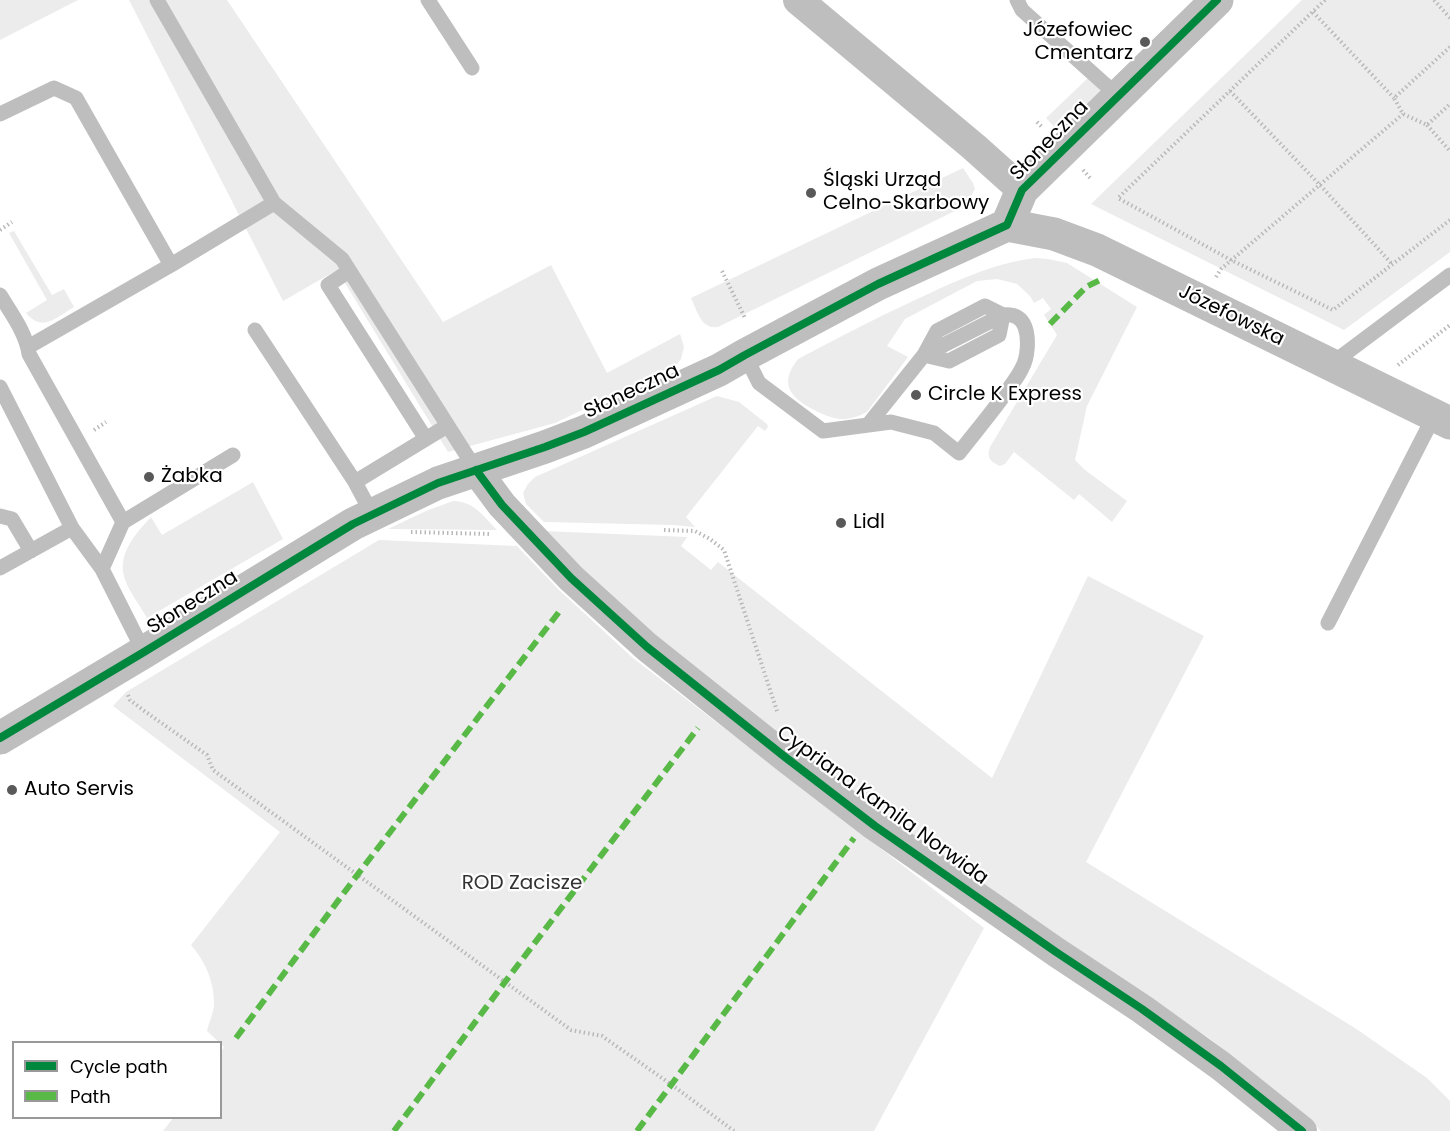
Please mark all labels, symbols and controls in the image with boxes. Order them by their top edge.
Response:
place label: Józefowiec Cmentarz [1023,19,1133,66]
marker: Józefowiec Cmentarz [1138,35,1152,49]
street label: Słoneczna [1006,96,1094,186]
place label: Śląski Urząd Celno-Skarbowy [823,169,989,216]
marker: Śląski Urząd Celno-Skarbowy [804,186,818,200]
street label: Józefowska [1174,280,1288,352]
street label: Słoneczna [581,360,683,424]
place label: Circle K Express [928,383,1082,407]
marker: Circle K Express [909,388,923,402]
place label: Żabka [161,465,223,489]
marker: Żabka [142,470,156,484]
place label: Lidl [853,511,885,535]
marker: Lidl [834,516,848,530]
street label: Słoneczna [143,566,243,640]
street label: Cypriana Kamila Norwida [772,721,992,891]
place label: Auto Servis [24,778,134,802]
marker: Auto Servis [5,783,19,797]
park label: ROD Zacisze [462,872,582,896]
legend [12,1041,222,1119]
text: Cycle path [70,1054,168,1079]
text: Path [70,1084,111,1109]

